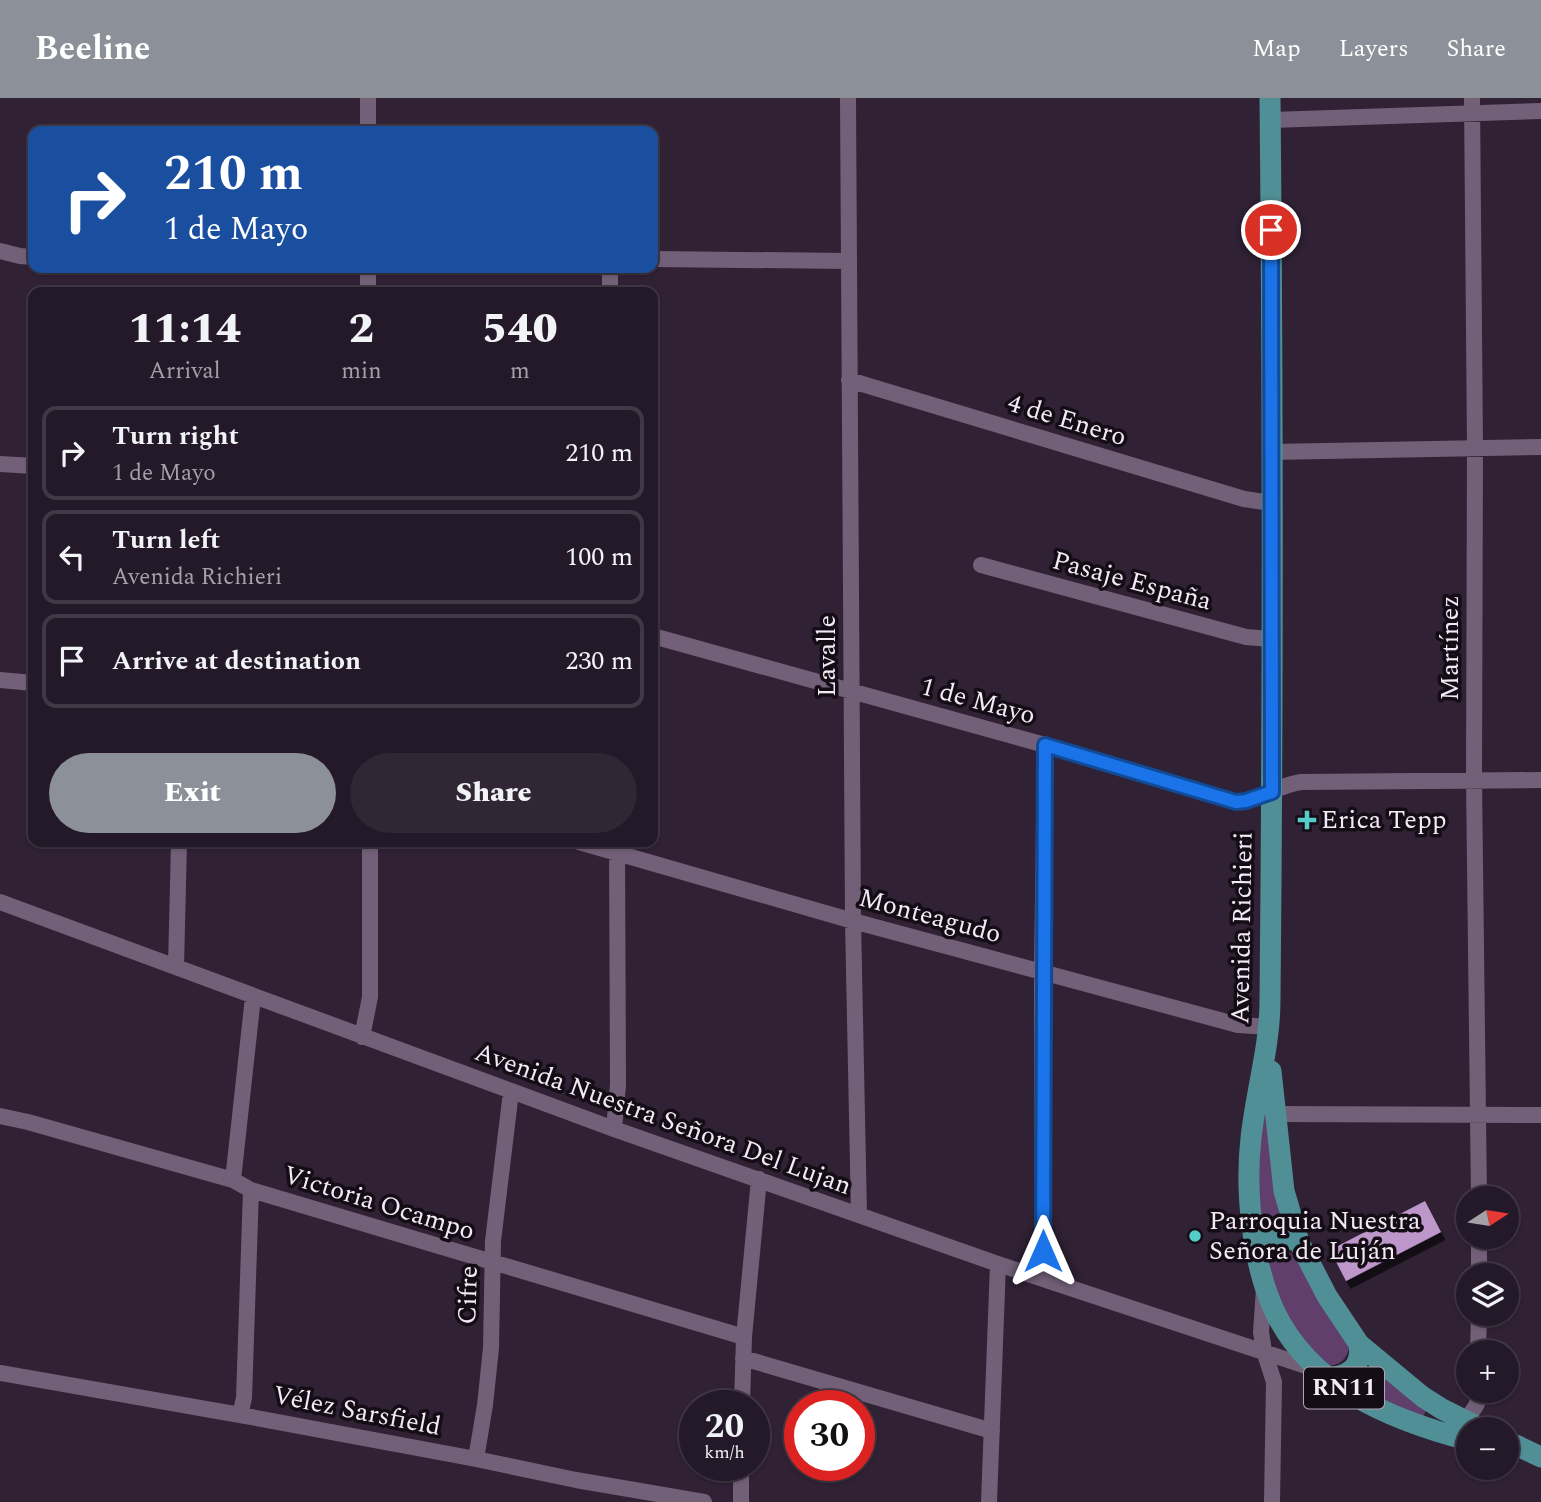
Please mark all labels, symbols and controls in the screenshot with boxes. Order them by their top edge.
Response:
text: Beeline [35,24,150,74]
text: Map [1252,31,1301,67]
text: Layers [1339,31,1409,67]
text: Share [1447,31,1506,67]
text: 210 m [164,137,303,212]
icon: right [49,154,140,245]
pin [1241,200,1301,260]
text: 1 de Mayo [164,205,308,254]
icon: arrive [1252,211,1290,249]
text: 11:14 [128,298,241,361]
text: 2 [349,298,374,361]
text: 540 [482,298,558,361]
text: Arrival [149,354,221,389]
text: min [341,354,382,389]
text: m [510,354,530,389]
street label: 4 de Enero [1003,383,1131,457]
text: Turn right [112,416,239,456]
text: 210 m [565,433,633,473]
icon: right [53,434,91,472]
text: 1 de Mayo [112,456,216,491]
text: Turn left [112,520,220,560]
text: 100 m [565,537,633,577]
icon: left [53,538,91,576]
street label: Pasaje España [1048,541,1216,622]
text: Avenida Richieri [112,560,282,595]
street label: Martínez [1430,595,1470,701]
street label: Lavalle [807,615,847,697]
text: Arrive at destination [112,641,361,681]
text: 230 m [565,641,633,681]
icon: arrive [53,642,91,680]
street label: 1 de Mayo [916,667,1040,735]
button: Exit [49,753,336,833]
button: Share [350,753,637,833]
place label: Erica Tepp [1321,800,1446,840]
marker: Erica Tepp [1299,812,1315,828]
street label: Avenida Richieri [1220,831,1264,1025]
street label: Monteagudo [854,878,1006,954]
street label: Avenida Nuestra Señora Del Lujan [469,1032,857,1206]
street label: Victoria Ocampo [278,1155,480,1251]
north arrow [1456,1186,1519,1250]
map controls [1456,1186,1519,1480]
place label: Parroquia Nuestra Señora de Luján [1209,1201,1421,1271]
position arrow [1006,1214,1080,1288]
marker: Parroquia Nuestra Señora de Luján [1187,1228,1203,1244]
button: layers [1456,1263,1519,1326]
street label: Cifre [447,1265,489,1325]
button: + [1456,1340,1519,1403]
road number: RN11 [1304,1368,1384,1408]
street label: Vélez Sarsfield [270,1375,444,1447]
speed limit sign: 30 [784,1390,875,1481]
text: 20 [705,1400,744,1453]
button: − [1456,1417,1519,1480]
text: km/h [704,1439,745,1466]

